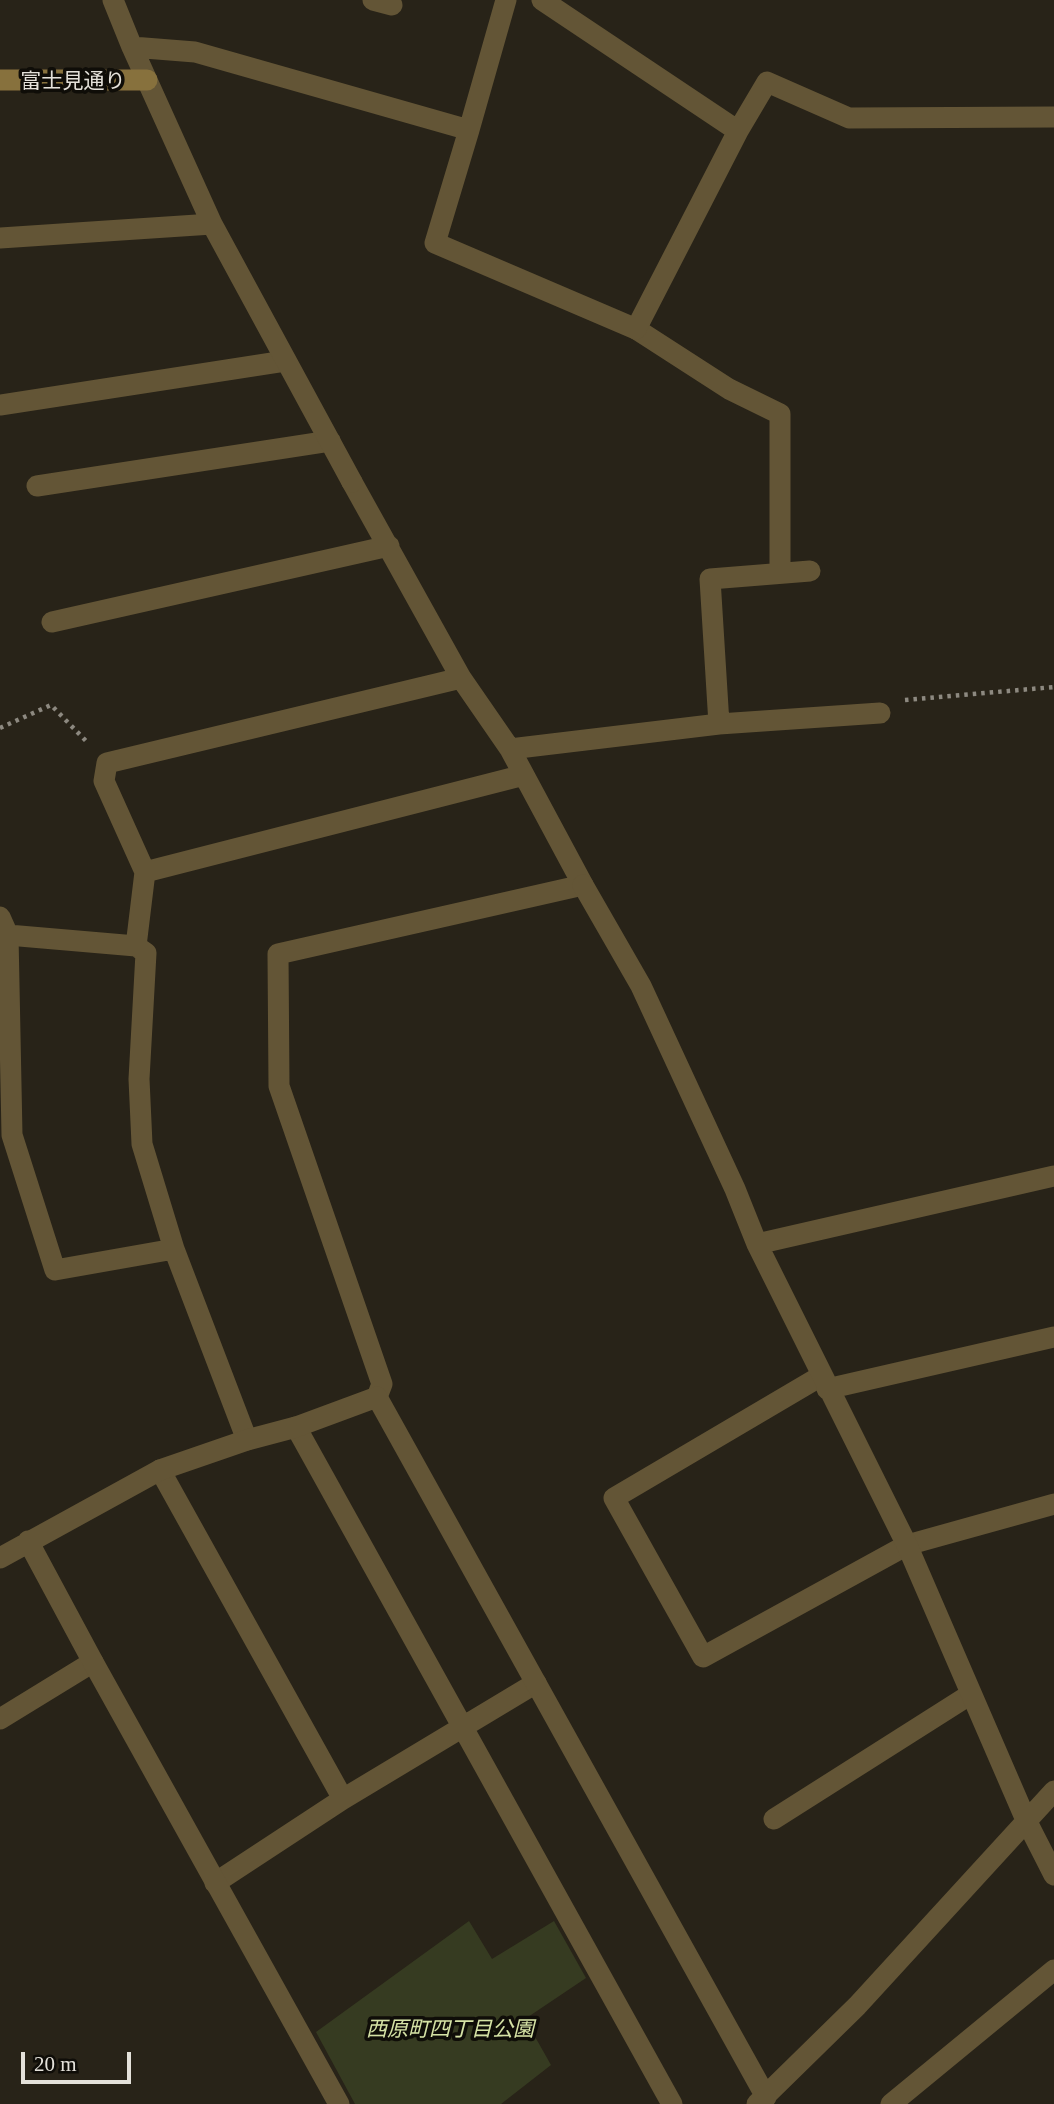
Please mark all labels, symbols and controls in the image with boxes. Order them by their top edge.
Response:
street label: 富士見通り [21,67,125,93]
park label: 西原町四丁目公園 [366,2015,534,2041]
scale bar [24,2038,135,2082]
text: 20 m [34,2052,77,2076]

